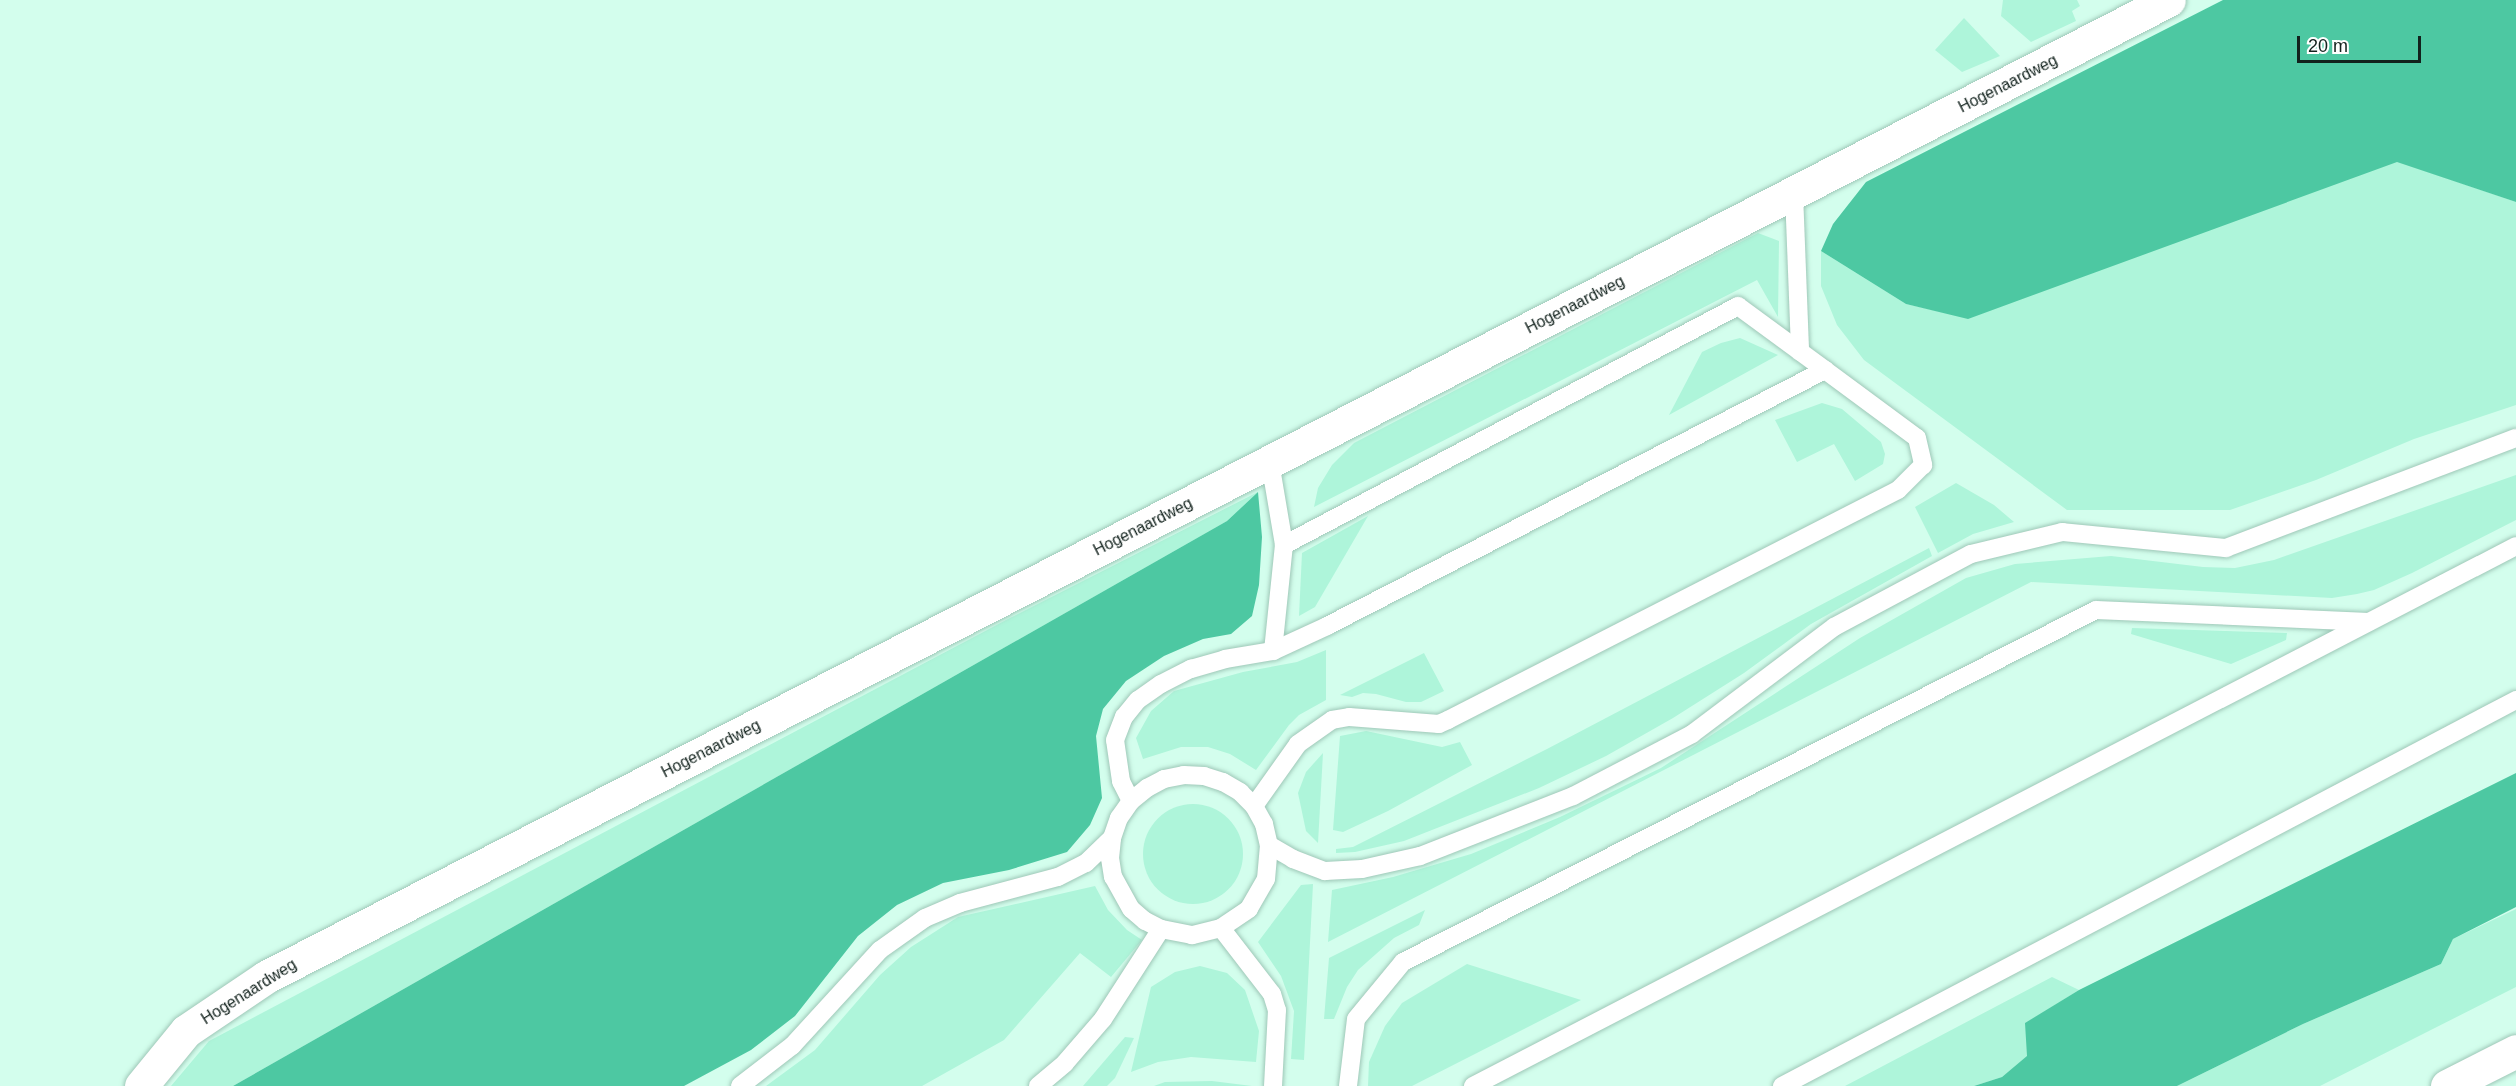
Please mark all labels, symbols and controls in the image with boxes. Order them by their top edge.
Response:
scale bar [2300,24,2424,62]
text: 20 m [2308,36,2348,56]
street label: Hogenaardweg [1955,51,2061,117]
street label: Hogenaardweg [1522,272,1628,338]
street label: Hogenaardweg [1090,494,1196,560]
street label: Hogenaardweg [658,716,764,782]
street label: Hogenaardweg [198,955,300,1029]

